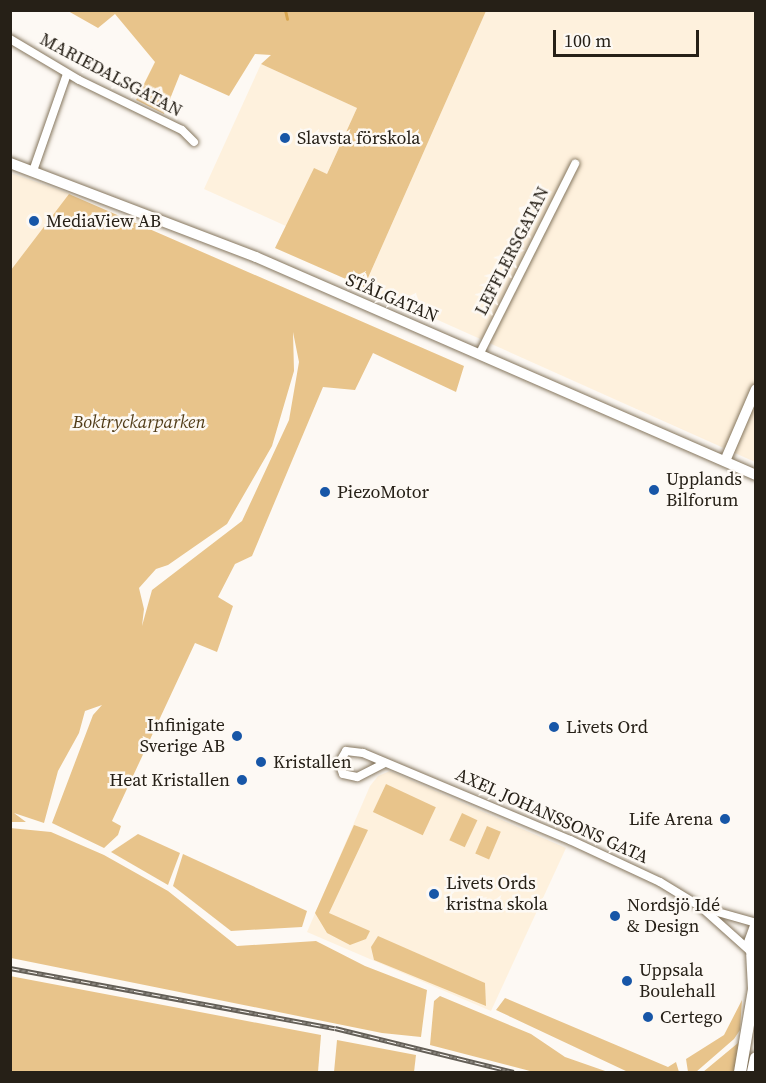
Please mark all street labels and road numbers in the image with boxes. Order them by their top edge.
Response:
street label: MARIEDALSGATAN [36,28,186,122]
street label: LEFFLERSGATAN [470,183,554,319]
street label: STÅLGATAN [343,269,441,327]
street label: AXEL JOHANSSONS GATA [452,764,652,868]

